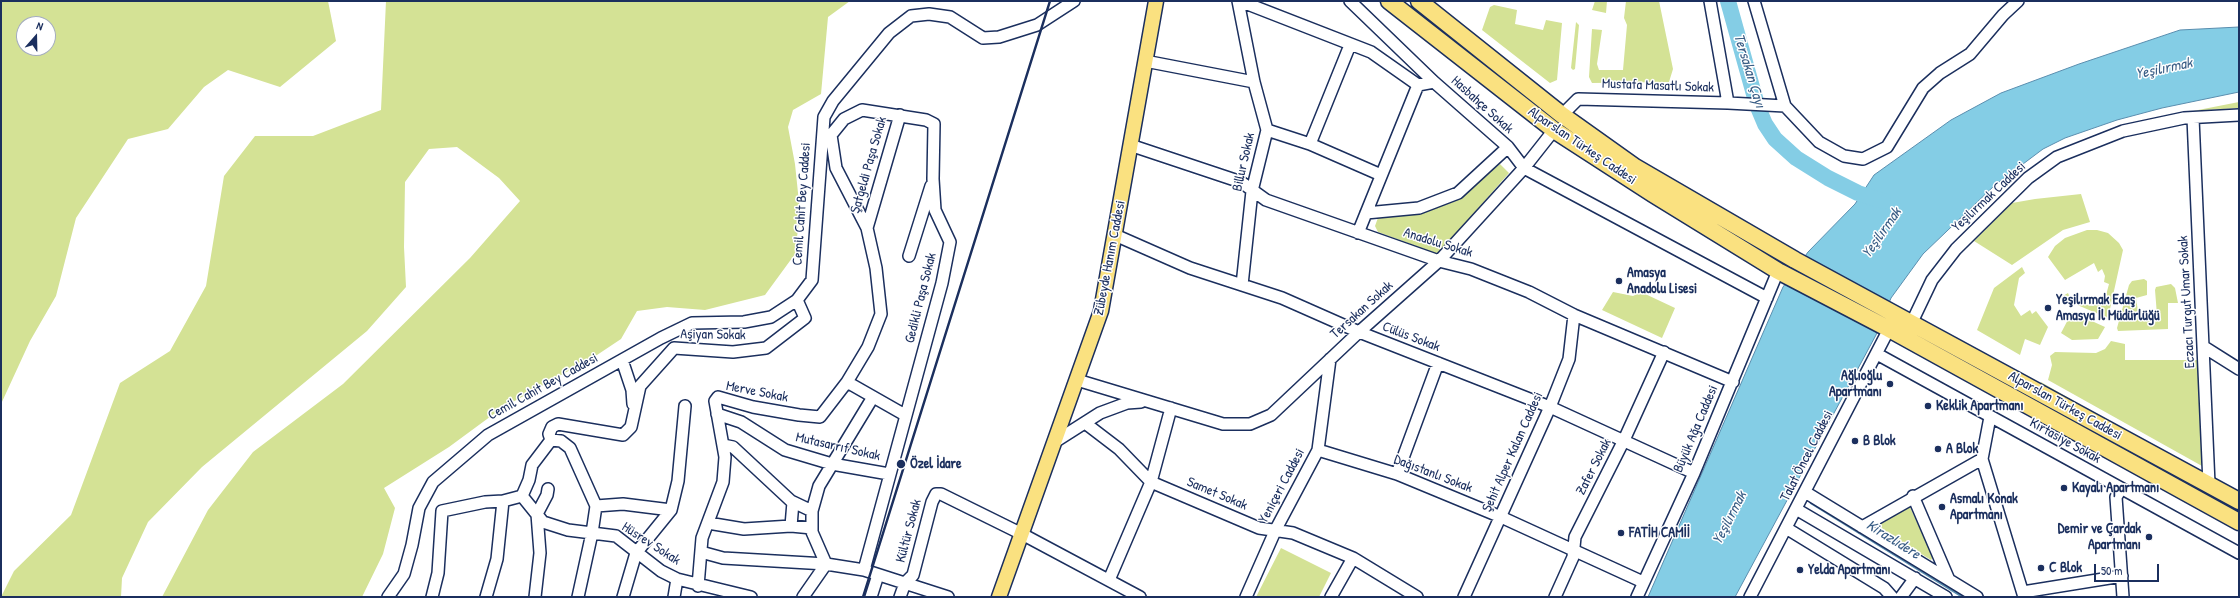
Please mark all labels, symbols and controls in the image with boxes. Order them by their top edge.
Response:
north arrow [16,16,56,56]
text: N [35,18,45,33]
water label: Tersakan Çayı [1729,32,1769,110]
water label: Yeşilırmak [2134,54,2194,84]
street label: Hasbahçe Sokak [1447,73,1517,137]
street label: Mustafa Masatlı Sokak [1602,76,1714,96]
street label: Alparslan Türkeş Caddesi [1525,103,1639,189]
street label: Şatgeldi Paşa Sokak [847,115,891,215]
street label: Billur Sokak [1229,131,1259,193]
street label: Cemil Cahit Bey Caddesi [789,142,815,266]
street label: Yeşilırmak Caddesi [1949,159,2029,235]
street label: Zübeyde Hanım Caddesi [1091,199,1129,317]
water label: Yeşilırmak [1858,204,1906,262]
street label: Anadolu Sokak [1401,225,1475,261]
street label: Eczacı Turgut Umar Sokak [2175,235,2199,369]
street label: Gedikli Paşa Sokak [902,251,940,345]
place label: Amasya Anadolu Lisesi [1627,265,1697,298]
marker: Amasya Anadolu Lisesi [1614,276,1624,286]
street label: Tersakan Sokak [1327,278,1397,342]
place label: Yeşilırmak Edaş Amasya İl Müdürlüğü [2056,292,2160,324]
marker: Yeşilırmak Edaş Amasya İl Müdürlüğü [2043,303,2053,313]
street label: Cülüs Sokak [1380,318,1442,356]
street label: Aşiyan Sokak [680,326,746,344]
street label: Cemil Cahit Bey Caddesi [485,350,601,424]
place label: Ağlıoğlu Apartmanı [1829,368,1882,400]
street label: Alparslan Türkeş Caddesi [2005,368,2125,444]
street label: Merve Sokak [725,378,789,406]
marker: Ağlıoğlu Apartmanı [1885,379,1895,389]
street label: Büyük Ağa Caddesi [1670,383,1722,475]
street label: Şehit Alper Kalan Caddesi [1479,389,1547,515]
place label: Keklik Apartmanı [1936,398,2024,414]
marker: Keklik Apartmanı [1923,401,1933,411]
street label: Talat Öncel Caddesi [1777,408,1837,504]
street label: Kırtasiye Sokak [2027,415,2103,467]
street label: Mutasarrıf Sokak [794,429,882,465]
place label: B Blok [1863,433,1896,449]
street label: Zafer Sokak [1573,436,1615,498]
marker: B Blok [1850,436,1860,446]
place label: A Blok [1946,441,1978,457]
marker: A Blok [1933,444,1943,454]
street label: Yeniçeri Caddesi [1255,446,1309,526]
street label: Dağıstanlı Sokak [1391,451,1475,497]
place label: Özel İdare [910,456,961,472]
marker: Özel İdare [895,458,907,470]
street label: Samet Sokak [1184,474,1250,514]
place label: Kayalı Apartmanı [2072,480,2159,496]
marker: Kayalı Apartmanı [2059,483,2069,493]
water label: Yeşilırmak [1709,488,1751,548]
place label: Asmalı Konak Apartmanı [1950,491,2018,524]
street label: Kültür Sokak [892,498,926,564]
marker: Asmalı Konak Apartmanı [1937,502,1947,512]
water label: Kirazlıdere [1863,516,1923,564]
street label: Hüsrev Sokak [619,519,683,569]
place label: Demir ve Çardak Apartmanı [2058,521,2141,554]
place label: FATİH CAMİİ [1629,525,1690,541]
marker: FATİH CAMİİ [1616,528,1626,538]
marker: Demir ve Çardak Apartmanı [2144,532,2154,542]
scale bar [2096,556,2161,582]
place label: C Blok [2049,560,2082,576]
place label: Yelda Apartmanı [1808,562,1891,578]
text: 50 m [2101,562,2122,579]
marker: C Blok [2036,563,2046,573]
marker: Yelda Apartmanı [1795,565,1805,575]

